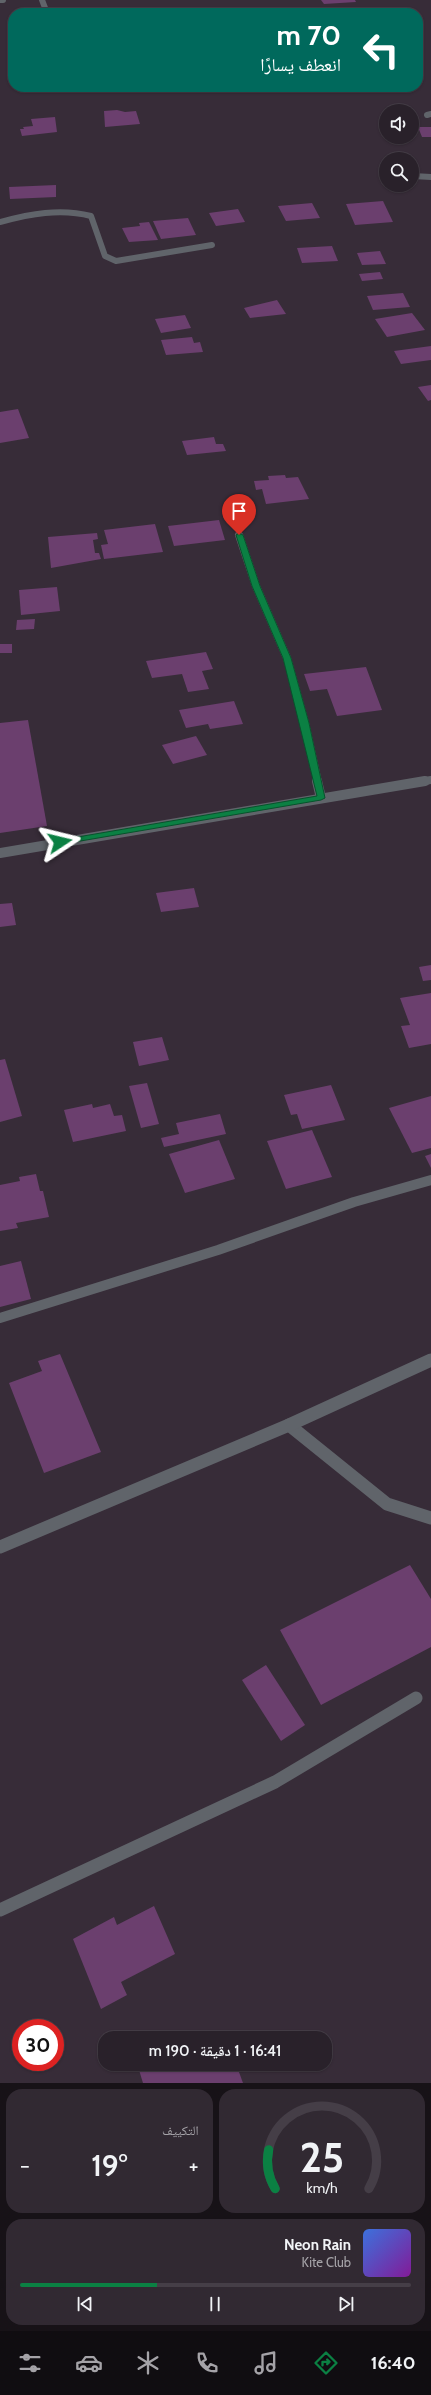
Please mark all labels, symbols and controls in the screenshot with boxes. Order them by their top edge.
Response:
text: 70 m [277,18,341,52]
icon: left [355,24,407,76]
text: انعطف يسارًا [260,54,341,76]
map controls [379,104,419,192]
button: sound [379,104,419,144]
button: search [379,152,419,192]
pin [222,494,256,535]
icon: arrive [228,500,250,522]
position arrow [39,821,81,863]
speed limit sign: 30 [12,2019,64,2071]
text: 16:41 · 1 دقيقة · 190 m [149,2042,281,2060]
text: التكييف [162,2122,199,2138]
text: 25 [300,2132,344,2182]
text: 19° [91,2147,127,2184]
text: − [20,2152,30,2179]
text: + [189,2152,199,2179]
text: km/h [306,2179,337,2197]
text: Neon Rain [284,2236,351,2254]
text: Kite Club [302,2254,351,2270]
icon: previous [74,2293,96,2315]
icon: pause [204,2293,226,2315]
icon: next [335,2293,357,2315]
icon: filters [16,2349,44,2377]
icon: car [75,2349,103,2377]
icon: climate [134,2349,162,2377]
icon: phone [193,2349,221,2377]
icon: music [252,2349,280,2377]
icon: directions [312,2349,340,2377]
text: 16:40 [371,2352,415,2374]

